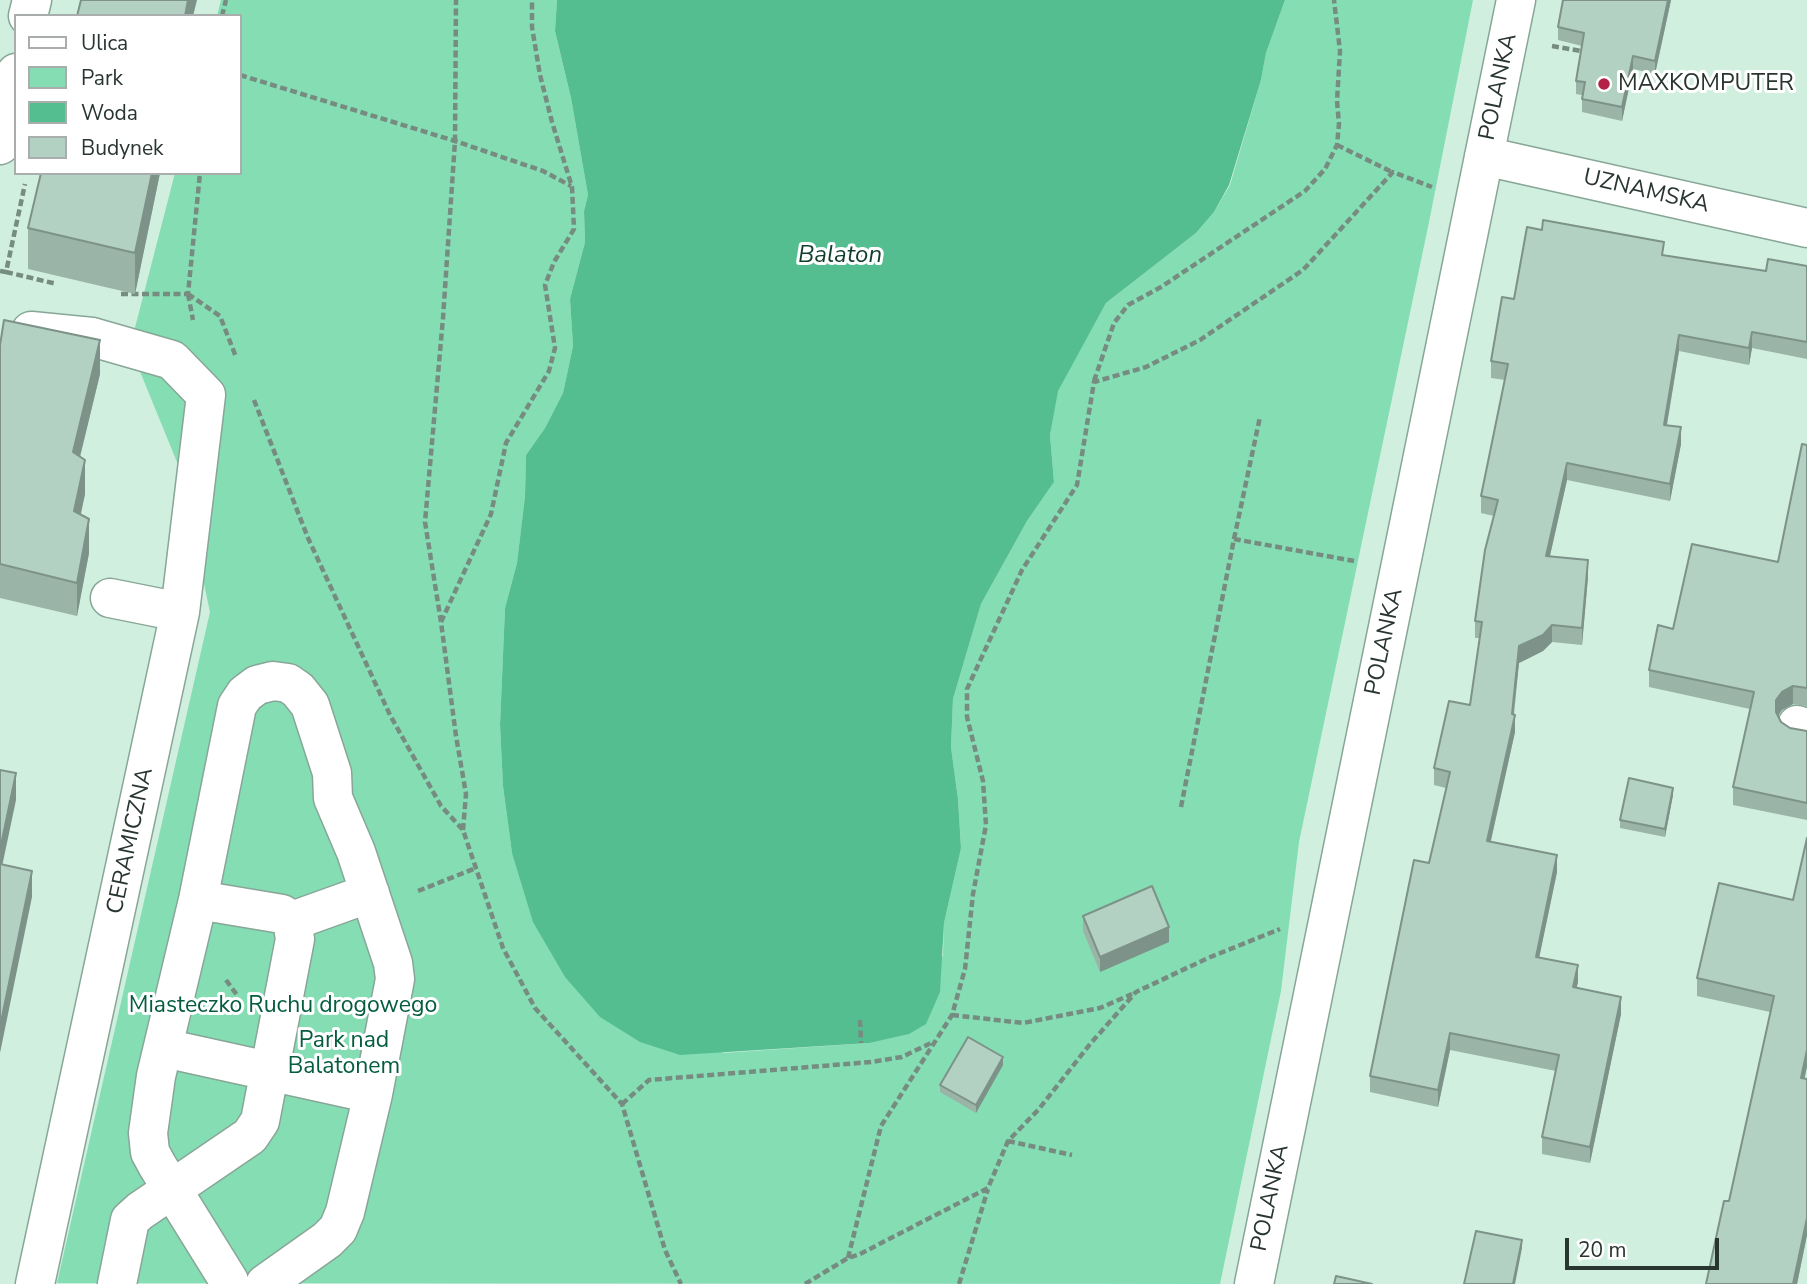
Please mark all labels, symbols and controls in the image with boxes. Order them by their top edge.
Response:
legend [14,14,242,175]
text: Ulica [81,29,128,57]
street label: POLANKA [1474,31,1524,143]
text: Park [81,64,123,92]
place label: MAXKOMPUTER [1618,70,1794,98]
marker: MAXKOMPUTER [1596,76,1612,92]
text: Woda [81,99,138,127]
text: Budynek [81,134,164,162]
street label: UZNAMSKA [1580,164,1712,220]
water label: Balaton [798,242,882,270]
street label: POLANKA [1360,586,1410,698]
street label: CERAMICZNA [102,765,160,917]
park label: Miasteczko Ruchu drogowego [129,992,437,1020]
park label: Park nad Balatonem [288,1027,400,1081]
street label: POLANKA [1246,1142,1296,1254]
scale bar [1569,1224,1723,1268]
text: 20 m [1578,1236,1627,1264]

